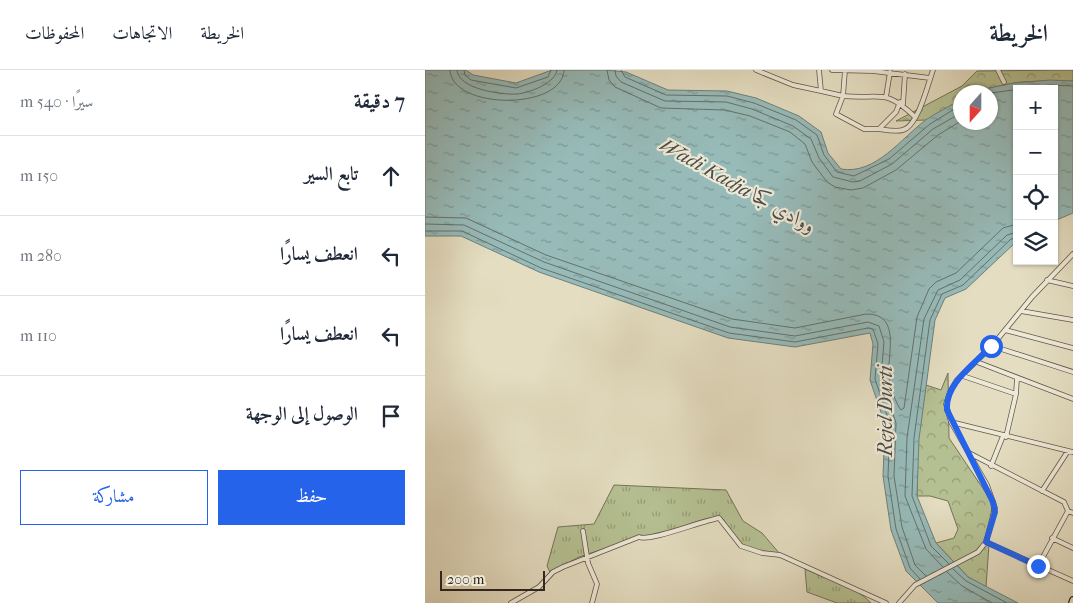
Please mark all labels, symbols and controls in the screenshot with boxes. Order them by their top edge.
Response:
text: الخريطة [990,19,1048,47]
text: المحفوظات [25,23,84,44]
text: الاتجاهات [112,23,172,44]
text: الخريطة [200,23,244,44]
north arrow [953,85,998,130]
map controls [1013,85,1058,265]
button: + [1013,85,1058,130]
text: 7 دقيقة [354,89,405,113]
text: سيرًا · 540 m [20,92,93,111]
button: − [1013,130,1058,175]
water label: Wadi Kadja ووادي كجا [654,133,819,241]
icon: ahead [377,162,405,190]
text: تابع السير [304,163,358,185]
text: 150 m [20,166,58,185]
button: locate [1013,175,1058,220]
button: layers [1013,220,1058,265]
icon: left [377,242,405,270]
text: انعطف يسارًا [280,243,358,265]
text: 280 m [20,246,62,265]
icon: left [377,322,405,350]
text: انعطف يسارًا [280,323,358,345]
text: 110 m [20,326,57,345]
route start [980,335,1003,358]
water label: Rejel Durti [874,364,897,458]
icon: arrive [377,402,405,430]
text: الوصول إلى الوجهة [246,403,358,425]
button: مشاركة [20,470,208,525]
button: حفظ [218,470,405,525]
route end [1027,555,1050,578]
scale bar [440,568,545,591]
text: 200 m [447,571,484,588]

